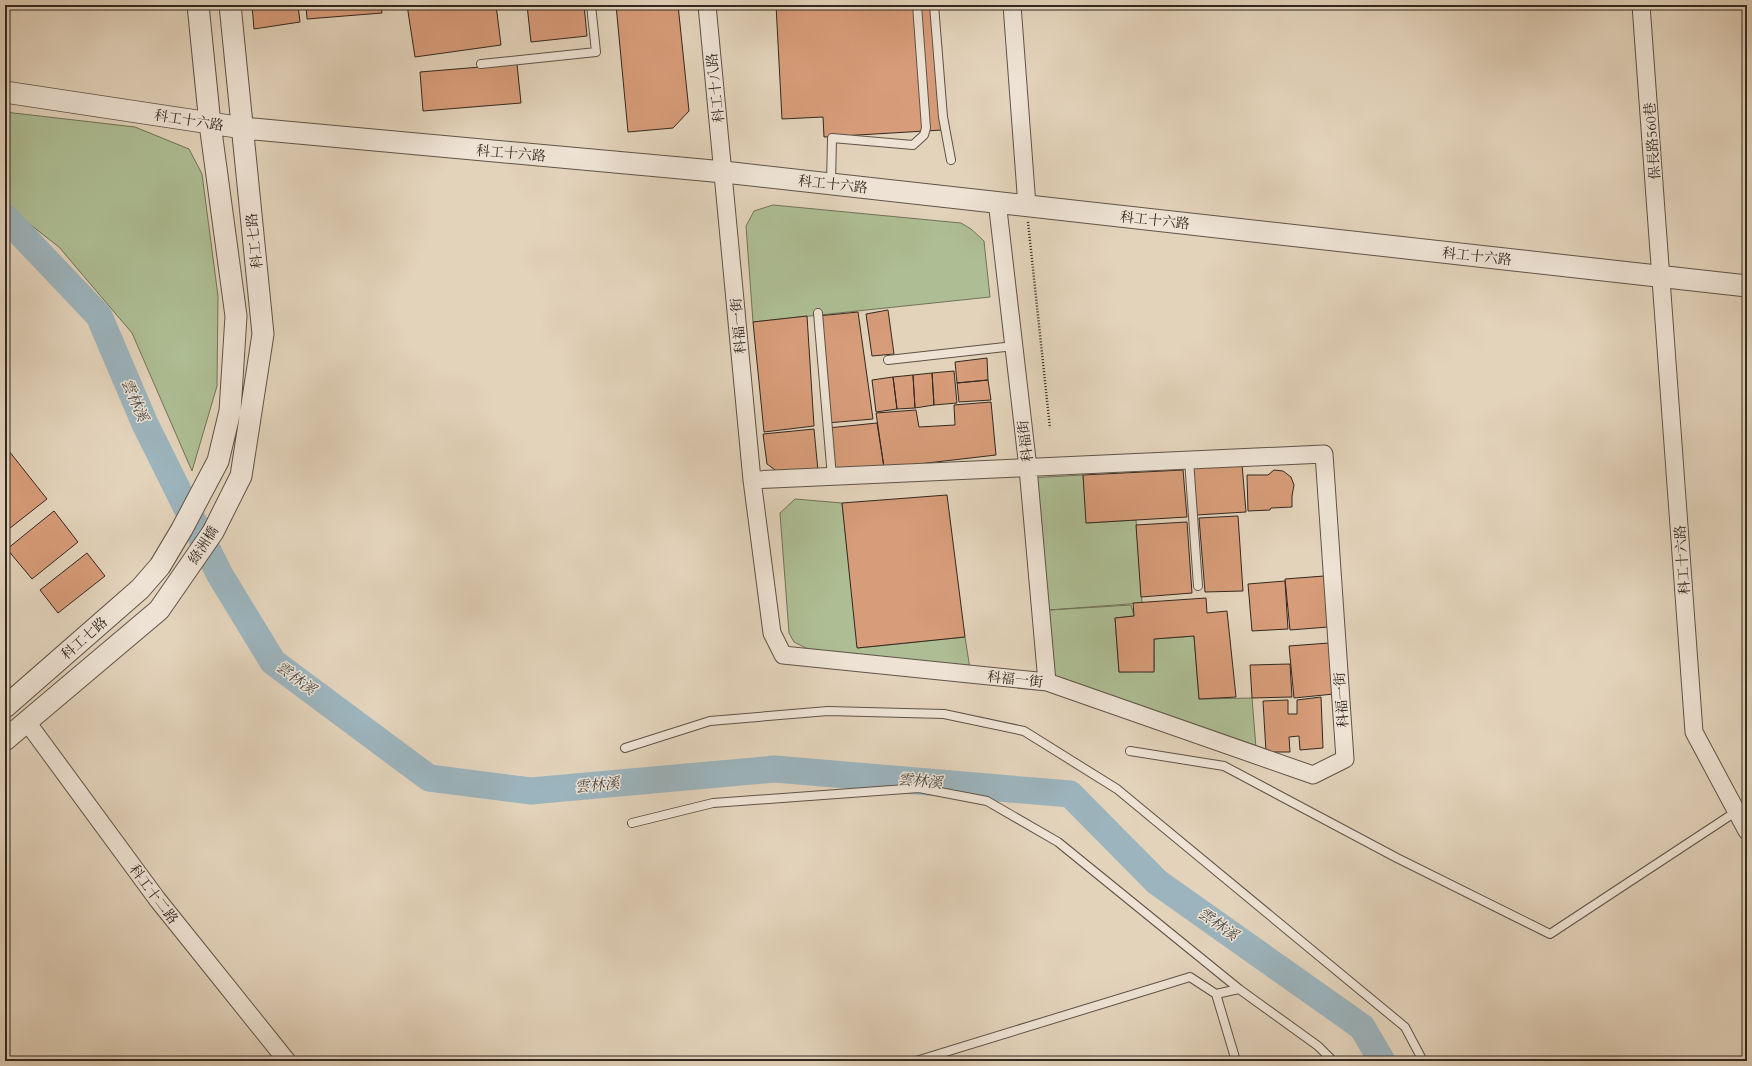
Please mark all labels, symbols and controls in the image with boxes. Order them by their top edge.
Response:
street label: 科工十八路 [702,52,729,124]
street label: 保長路560巷 [1640,102,1665,180]
street label: 科工十六路 [153,106,225,135]
street label: 科工十六路 [475,141,547,166]
street label: 科工十六路 [797,171,869,198]
street label: 科工十六路 [1119,207,1191,234]
street label: 科工七路 [242,212,267,270]
street label: 科工十六路 [1441,243,1513,270]
street label: 科福一街 [727,297,750,355]
water label: 雲林溪 [117,375,154,426]
street label: 科福街 [1014,419,1037,463]
street label: 綠洲橋 [184,522,223,568]
street label: 科工十六路 [1671,524,1694,596]
street label: 科工七路 [57,613,112,664]
water label: 雲林溪 [272,656,322,701]
street label: 科福一街 [986,667,1044,692]
street label: 科福一街 [1330,671,1353,729]
water label: 雲林溪 [897,769,945,793]
water label: 雲林溪 [574,773,622,797]
street label: 科工十二路 [125,861,182,928]
water label: 雲林溪 [1194,903,1244,946]

